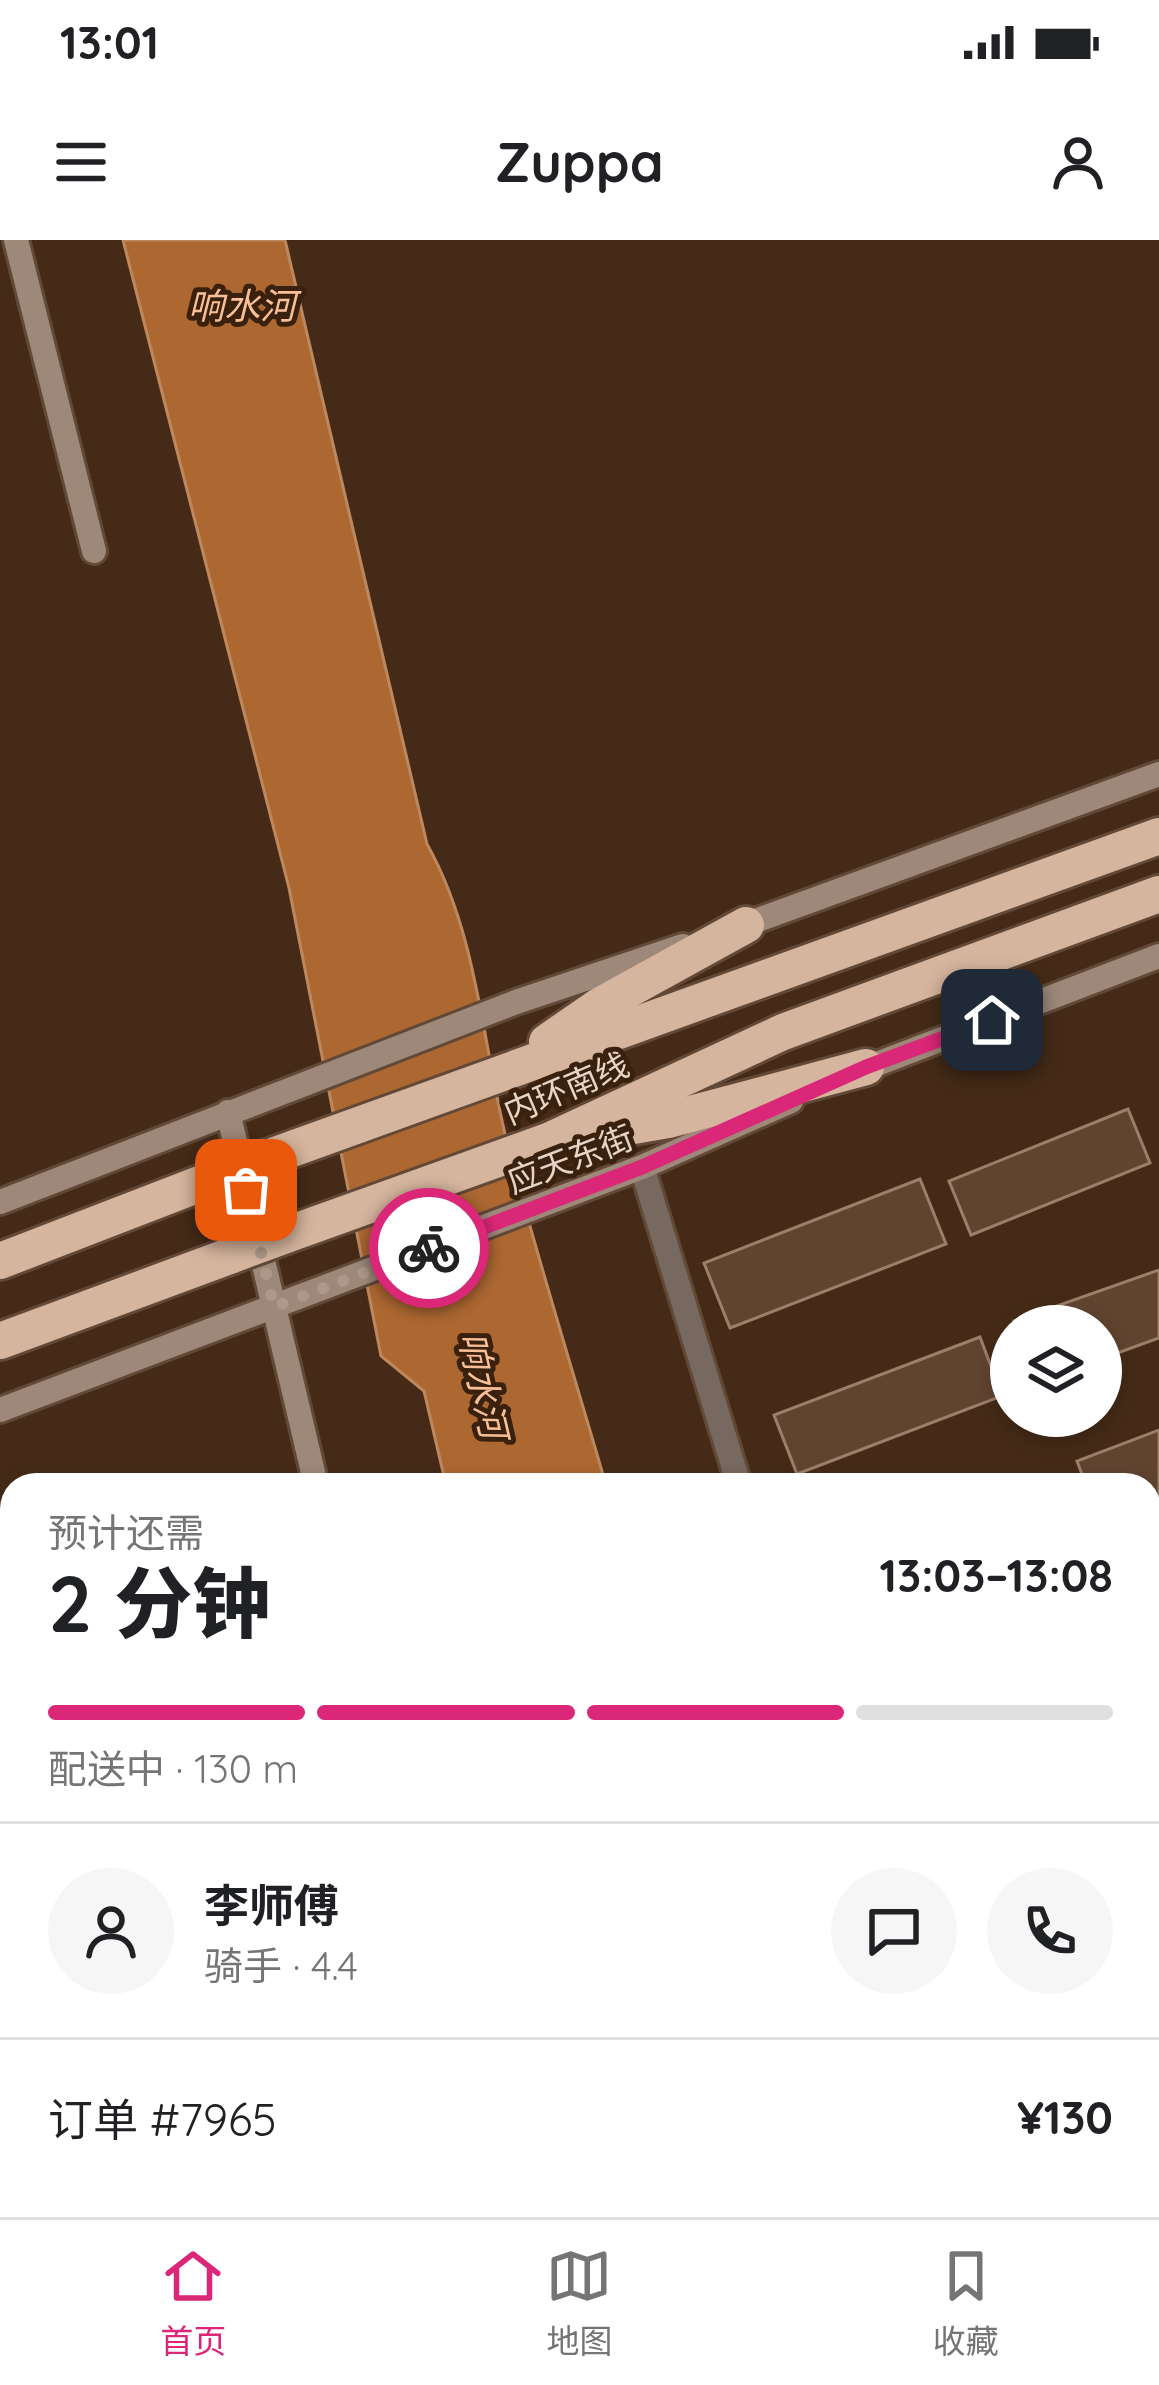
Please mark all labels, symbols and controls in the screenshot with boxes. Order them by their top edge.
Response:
text: 13:01 [60,14,159,70]
text: Zuppa [495,128,664,196]
icon: menu [48,129,114,195]
icon: person [1045,129,1111,195]
water label: 响水河 [188,283,302,328]
pin [941,969,1043,1071]
icon: home [959,987,1025,1053]
street label: 内环南线 [497,1043,635,1132]
street label: 应天东街 [501,1116,639,1201]
pin [195,1139,297,1241]
icon: bag [213,1157,279,1223]
courier [369,1188,489,1308]
icon: bike [396,1215,462,1281]
map controls [990,1305,1122,1437]
button: layers [990,1305,1122,1437]
water label: 响水河 [449,1327,519,1448]
text: 预计还需 [48,1508,204,1557]
text: 13:03–13:08 [880,1547,1113,1603]
text: 2 分钟 [48,1554,270,1652]
text: 配送中 · 130 m [48,1744,298,1793]
button: person [48,1868,174,1994]
button: chat [831,1868,957,1994]
button: phone [987,1868,1113,1994]
text: 李师傅 [204,1877,339,1933]
text: 骑手 · 4.4 [204,1941,358,1990]
text: ¥130 [1017,2089,1113,2145]
text: 订单 #7965 [48,2091,277,2147]
tab: 首页 [160,2243,226,2363]
tab: 地图 [546,2243,612,2363]
tab: 收藏 [933,2243,999,2363]

